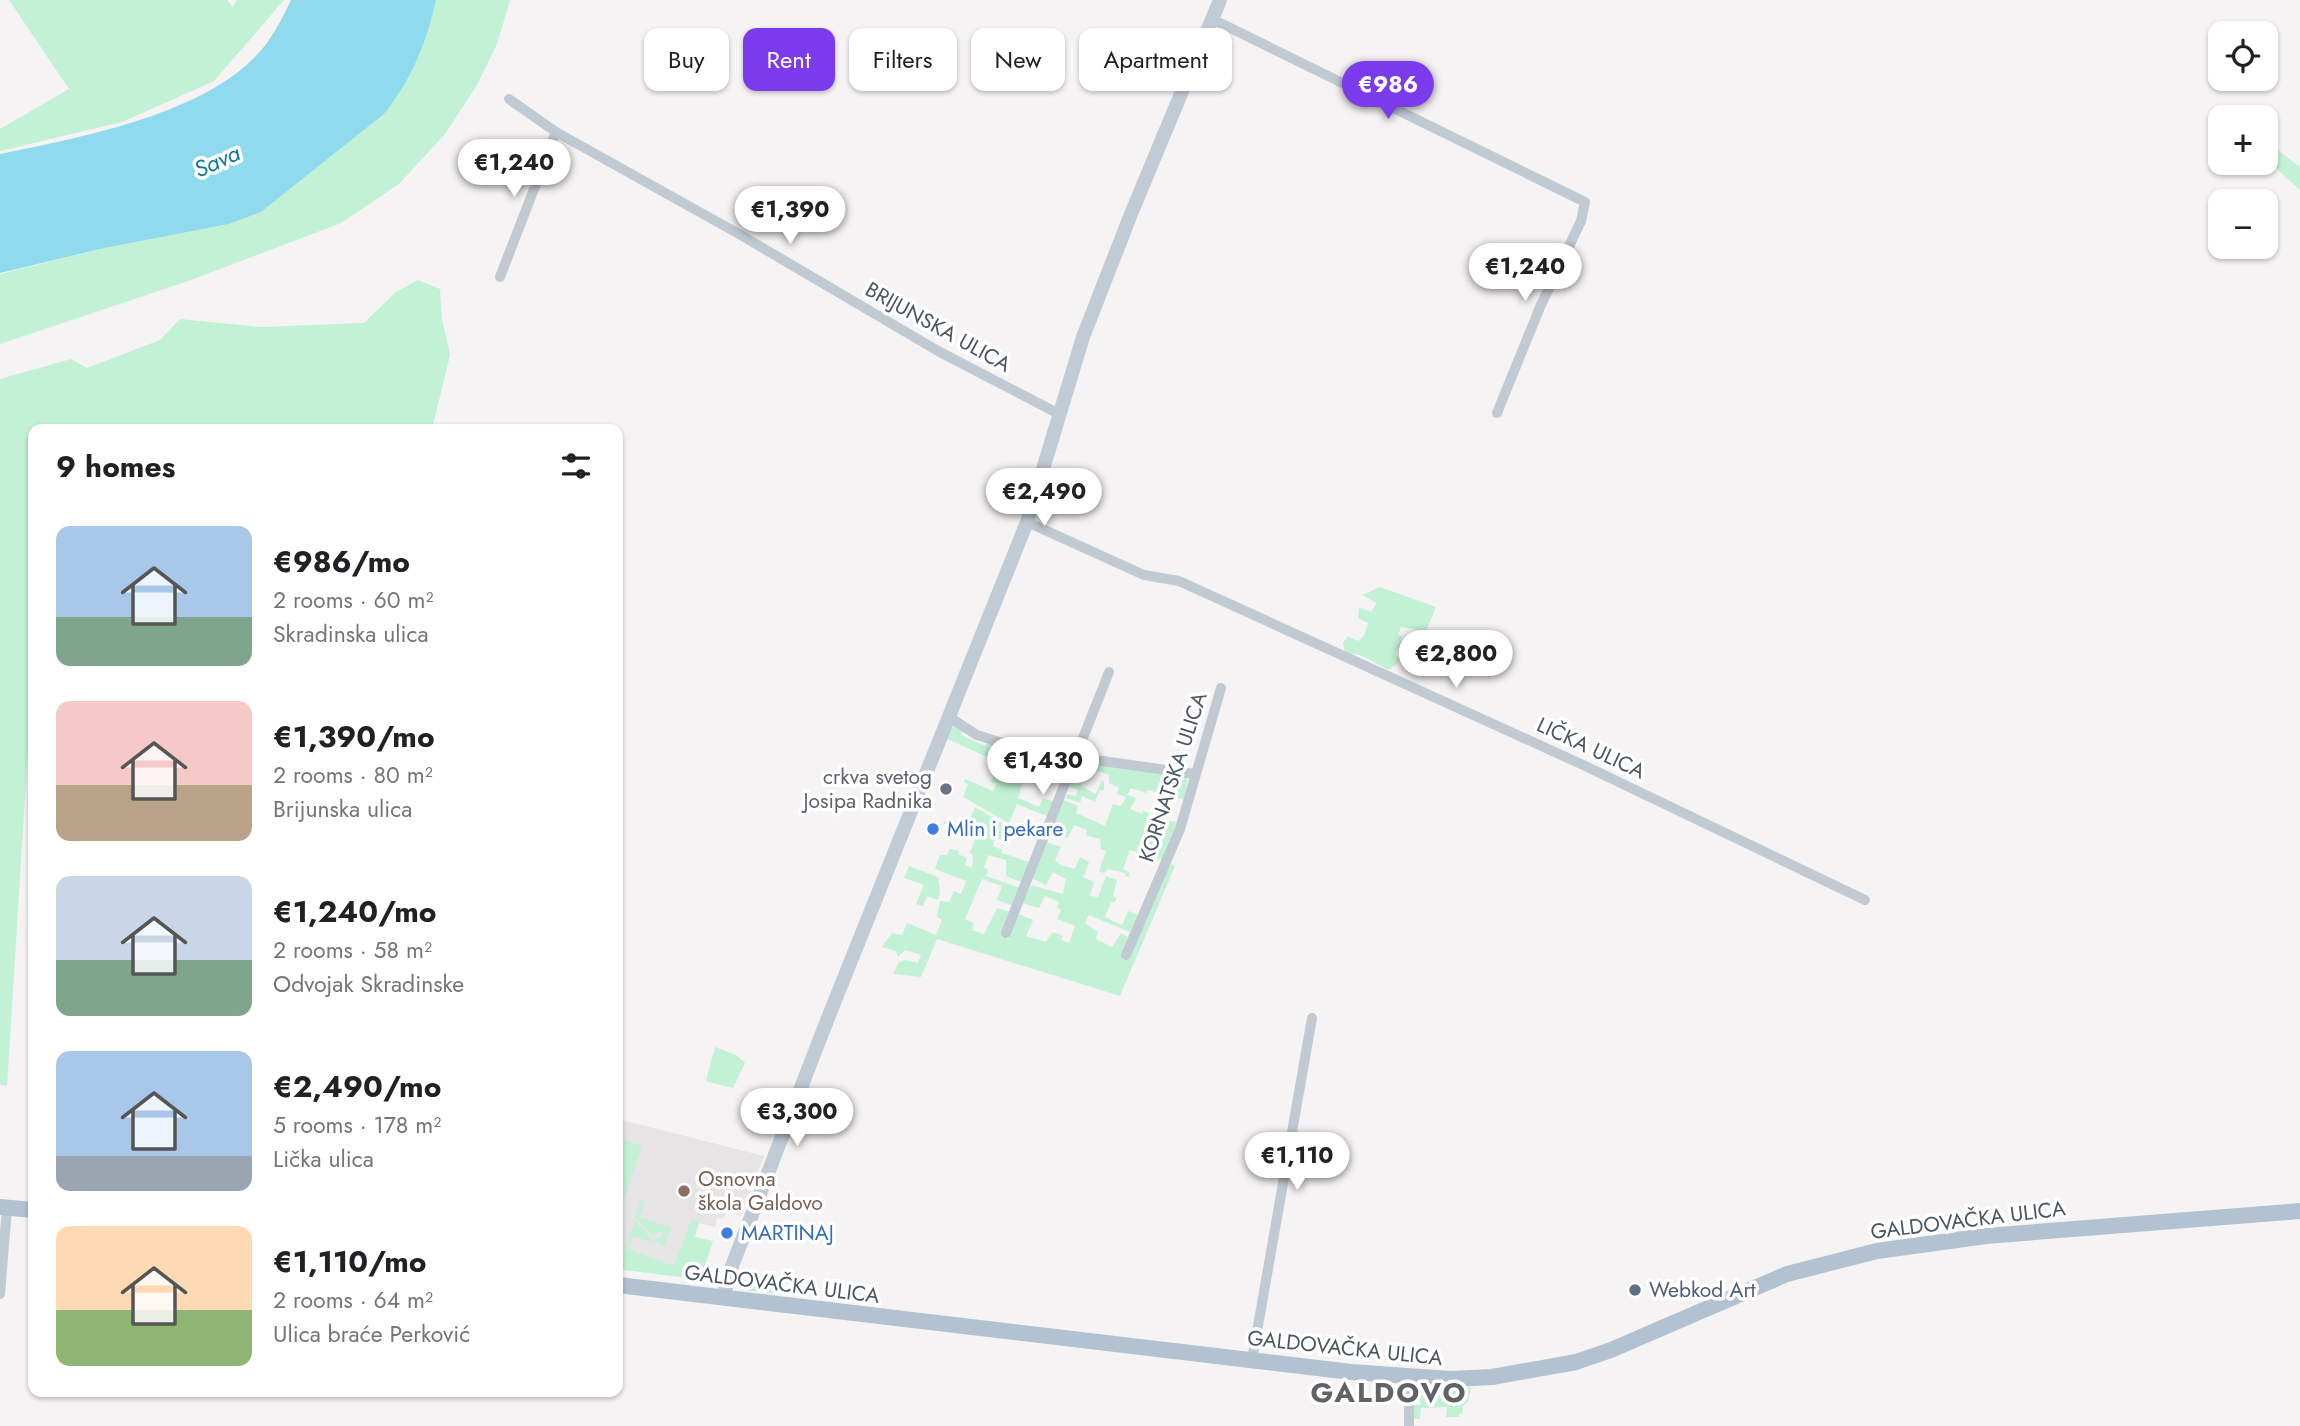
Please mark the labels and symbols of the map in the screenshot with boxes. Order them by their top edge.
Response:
pin: €986 [1347,61,1429,121]
water label: Sava [188,136,246,186]
pin: €1,240 [457,140,571,199]
pin: €1,390 [733,187,847,246]
pin: €1,240 [1468,244,1582,303]
street label: BRIJUNSKA ULICA [860,275,1016,380]
pin: €2,490 [987,468,1101,528]
pin: €2,800 [1399,630,1513,690]
street label: KORNATSKA ULICA [1131,688,1215,866]
street label: LIČKA ULICA [1532,710,1650,786]
pin: €1,430 [986,738,1100,797]
place label: crkva svetog Josipa Radnika [801,762,932,816]
marker: crkva svetog Josipa Radnika [938,781,954,797]
place label: Mlin i pekare [947,814,1063,844]
marker: Mlin i pekare [925,821,941,837]
pin: €3,300 [740,1088,854,1148]
pin: €1,110 [1240,1132,1354,1192]
place label: Osnovna škola Galdovo [698,1164,823,1218]
marker: Osnovna škola Galdovo [676,1183,692,1199]
street label: GALDOVAČKA ULICA [1869,1193,2067,1247]
place label: MARTINAJ [741,1218,834,1248]
marker: MARTINAJ [719,1225,735,1241]
street label: GALDOVAČKA ULICA [683,1257,881,1311]
place label: Webkod Art [1649,1275,1756,1305]
marker: Webkod Art [1627,1282,1643,1298]
street label: GALDOVAČKA ULICA [1246,1323,1444,1373]
district label: GALDOVO [1310,1372,1468,1413]

